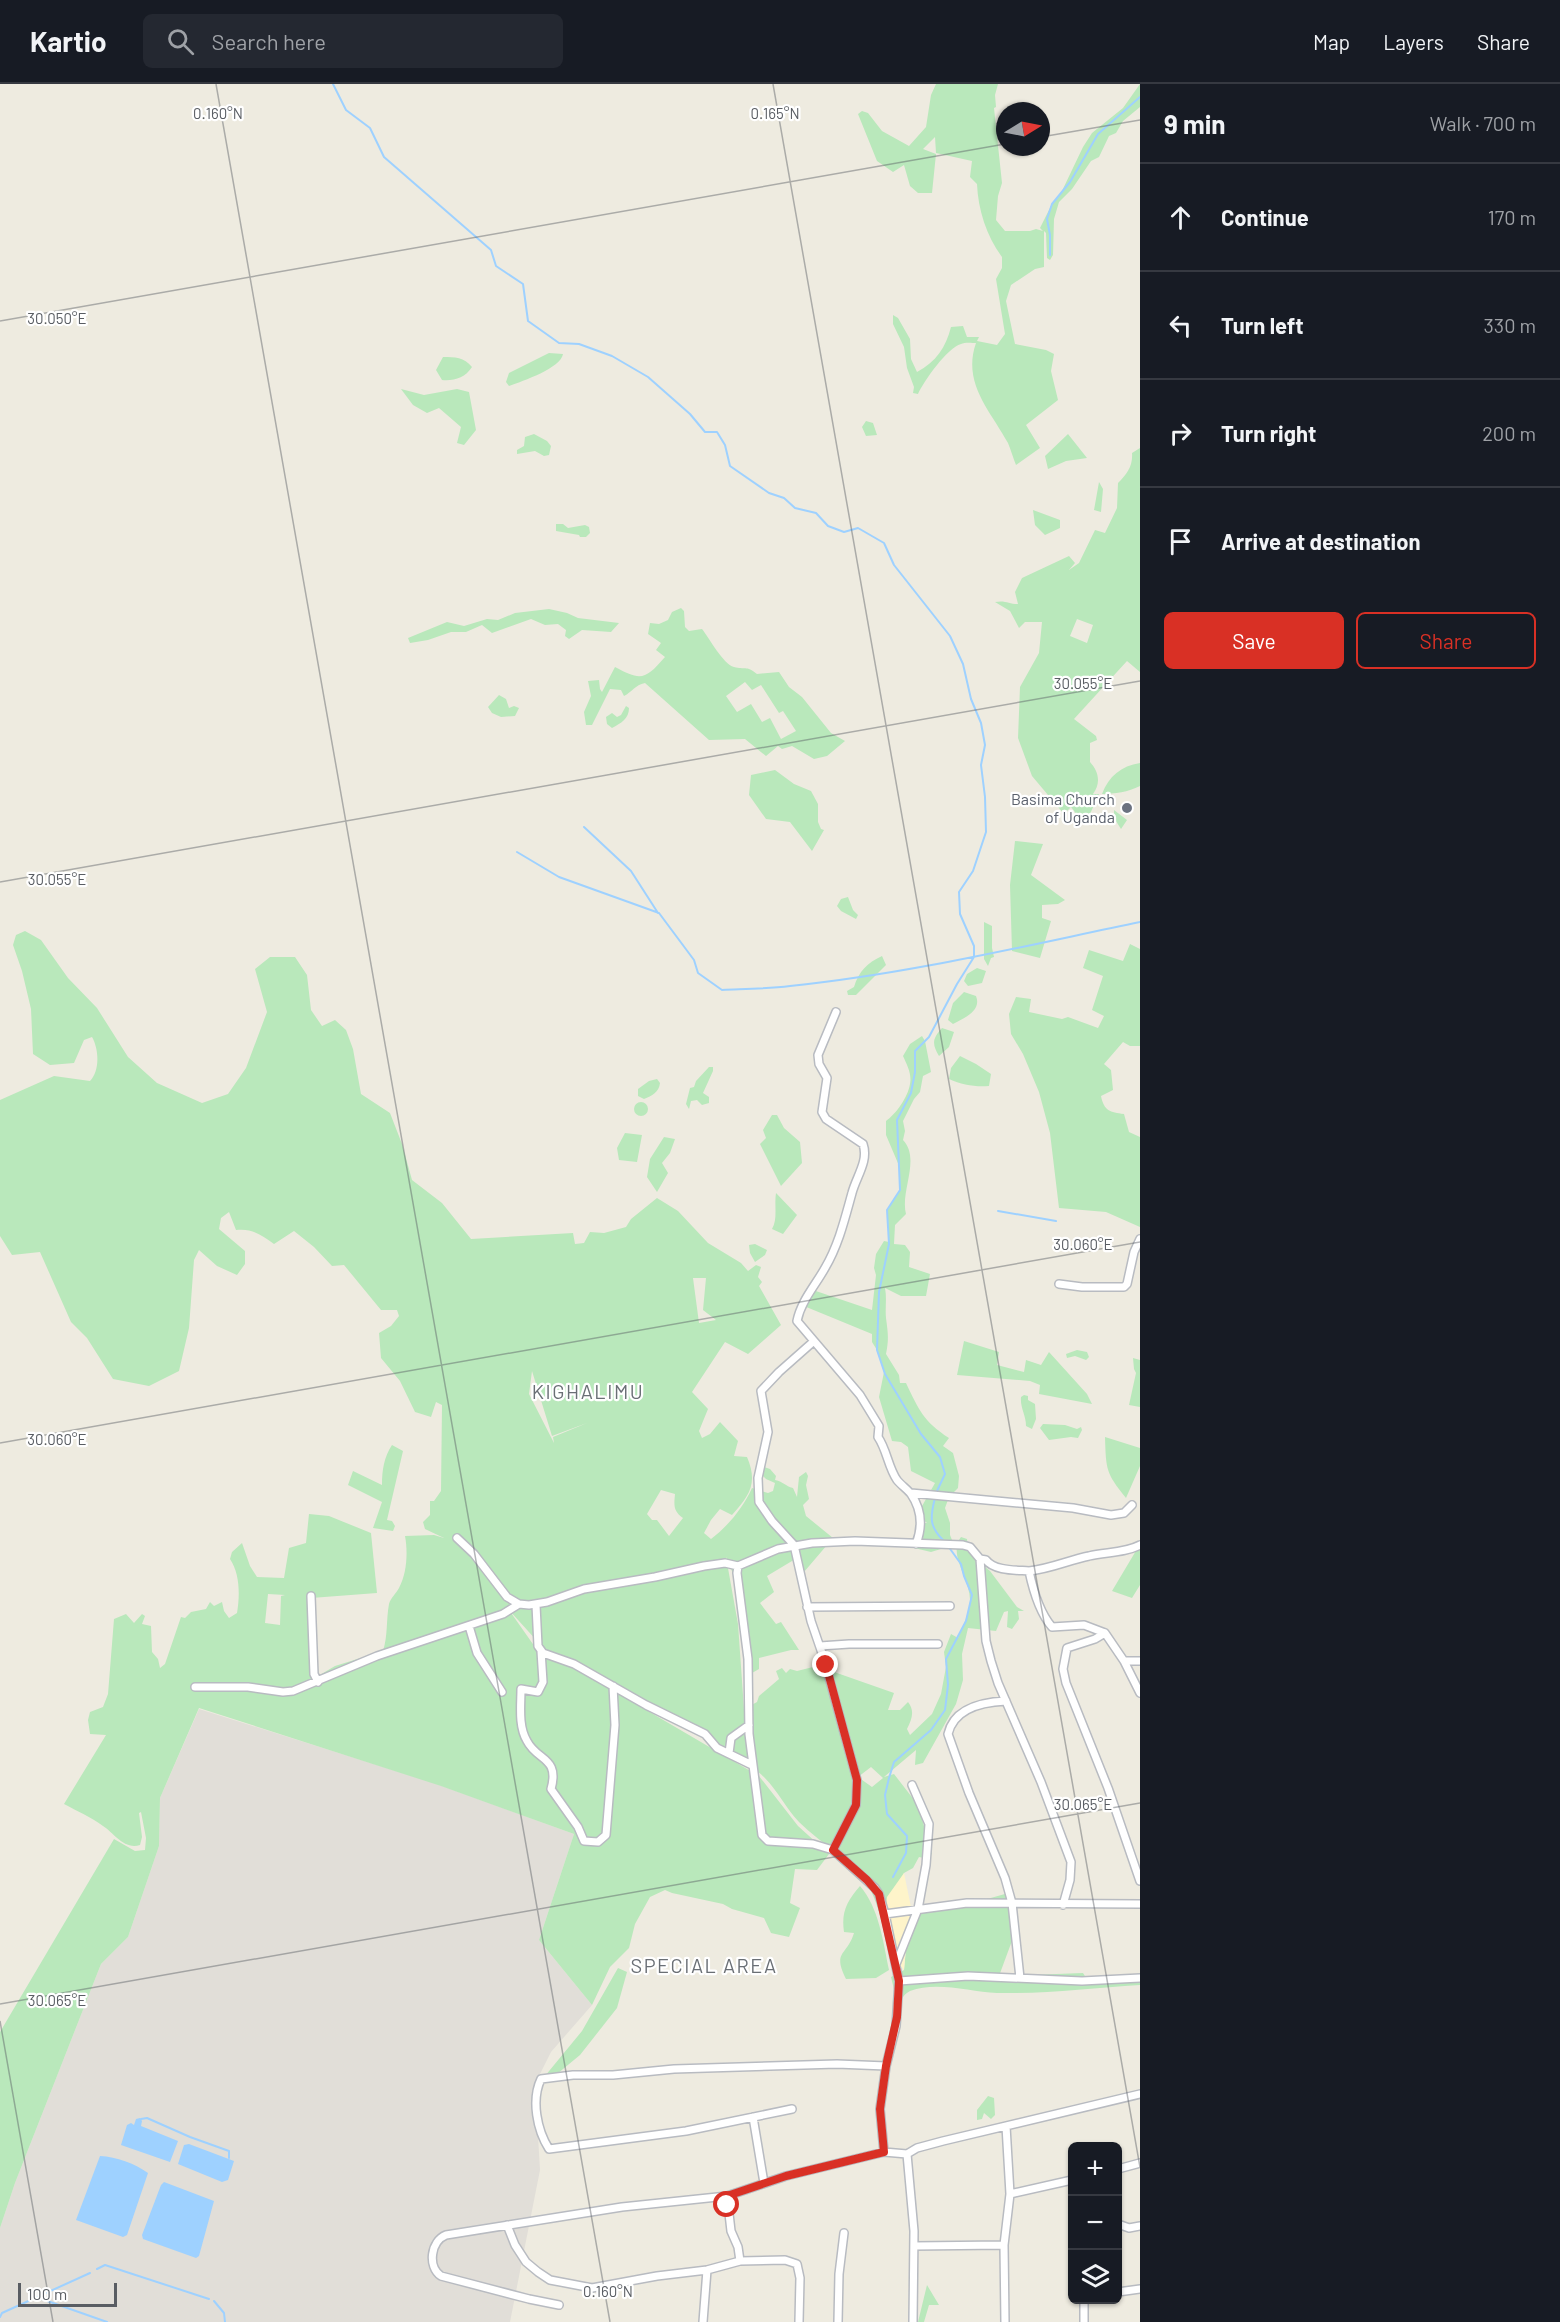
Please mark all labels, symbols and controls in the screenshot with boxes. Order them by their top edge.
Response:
search box [143,14,563,68]
text: Kartio [30,24,107,58]
icon: search [164,25,197,58]
text: Search here [212,28,326,54]
text: Map [1313,29,1350,54]
text: Layers [1383,29,1444,54]
text: Share [1477,29,1530,54]
north arrow [996,102,1050,156]
text: 0.160°N [193,104,243,122]
text: 0.165°N [750,104,800,122]
text: 9 min [1164,108,1226,139]
text: Walk · 700 m [1430,111,1536,135]
icon: ahead [1164,201,1197,234]
text: Continue [1221,204,1309,230]
text: 170 m [1488,205,1536,229]
text: 30.050°E [27,309,87,327]
icon: left [1164,309,1197,342]
text: Turn left [1221,312,1304,338]
text: 330 m [1484,313,1536,337]
icon: right [1164,417,1197,450]
text: Turn right [1221,420,1316,446]
text: 200 m [1482,421,1536,445]
icon: arrive [1164,525,1197,558]
text: Arrive at destination [1221,528,1420,554]
button: Save [1164,612,1344,669]
button: Share [1356,612,1536,669]
text: 30.055°E [1054,674,1112,692]
place label: Basima Church of Uganda [1011,789,1115,826]
marker: Basima Church of Uganda [1120,801,1134,815]
text: 30.055°E [28,870,86,888]
text: 30.060°E [1053,1235,1113,1253]
district label: KIGHALIMU [532,1379,644,1403]
text: 30.060°E [27,1430,87,1448]
route end [812,1651,838,1677]
text: 30.065°E [1054,1795,1112,1813]
district label: SPECIAL AREA [630,1953,778,1977]
text: 30.065°E [28,1991,86,2009]
map controls [1068,2142,1122,2304]
button: + [1068,2142,1122,2196]
route start [713,2191,739,2217]
button: − [1068,2196,1122,2250]
button: layers [1068,2250,1122,2304]
scale bar [18,2280,117,2308]
text: 0.160°N [583,2282,633,2300]
text: 100 m [27,2284,67,2303]

